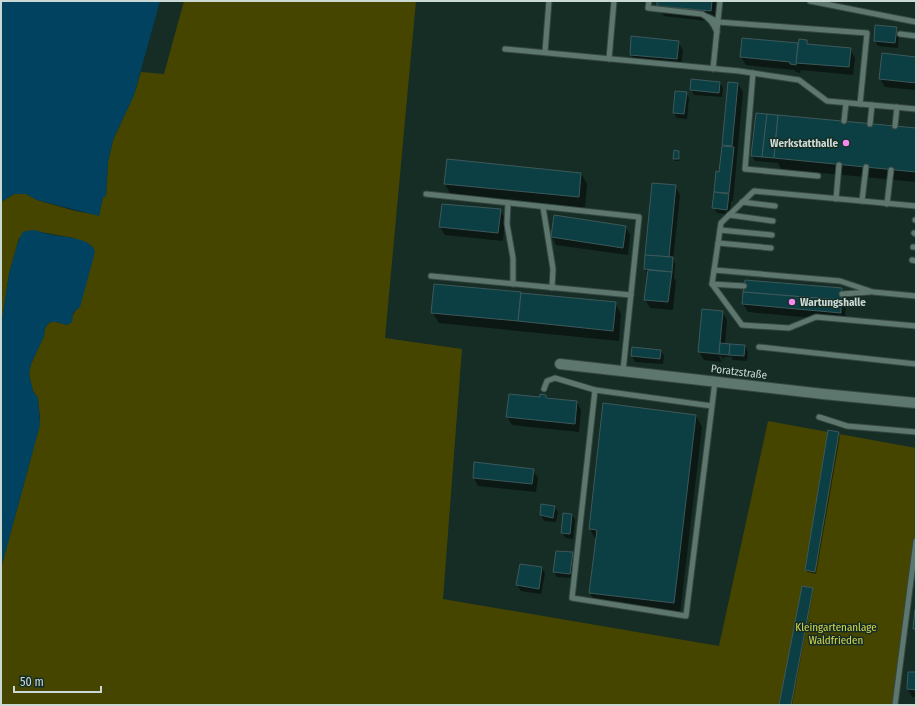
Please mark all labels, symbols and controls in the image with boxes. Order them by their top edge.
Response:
place label: Werkstatthalle [770,137,838,150]
marker: Werkstatthalle [841,138,851,148]
place label: Wartungshalle [800,296,866,309]
marker: Wartungshalle [787,297,797,307]
street label: Poratzstraße [710,362,768,382]
park label: Kleingartenanlage Waldfrieden [795,621,877,647]
scale bar [14,668,101,694]
text: 50 m [20,675,44,689]

